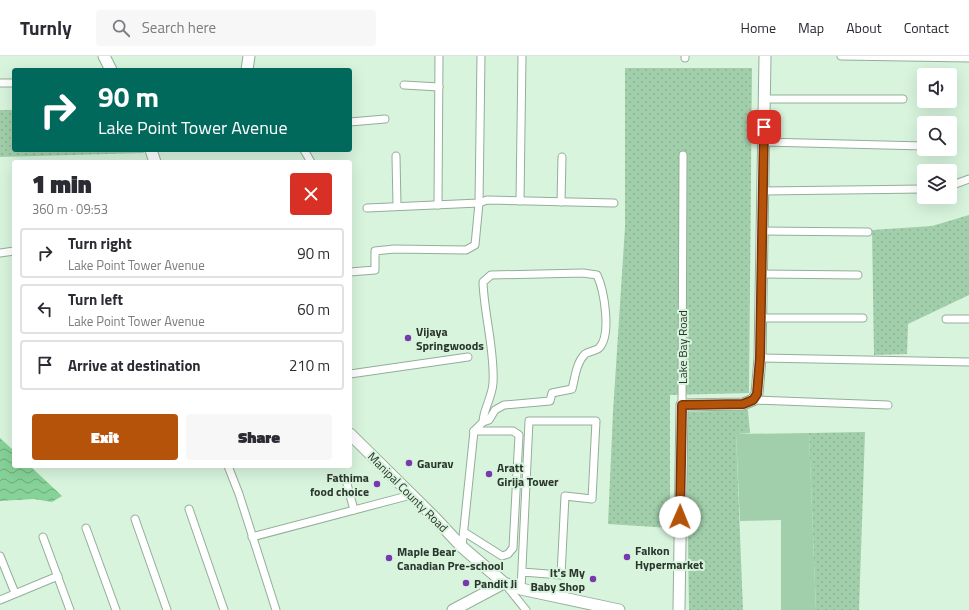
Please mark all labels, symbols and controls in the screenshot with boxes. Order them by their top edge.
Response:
search box [96,10,376,46]
text: Turnly [20,13,72,42]
text: Search here [142,16,216,39]
icon: search [110,17,132,39]
text: Home [741,17,776,38]
text: Map [798,17,824,38]
text: About [846,17,882,38]
text: Contact [904,17,949,38]
map controls [917,68,957,204]
button: sound [917,68,957,108]
text: 90 m [98,75,159,118]
icon: right [32,84,84,136]
pin [747,110,781,144]
text: Lake Point Tower Avenue [98,114,287,141]
icon: arrive [753,116,775,138]
button: search [917,116,957,156]
button: layers [917,164,957,204]
text: 1 min [32,166,92,202]
button: close [290,173,332,215]
text: 360 m · 09:53 [32,199,108,219]
text: Turn right [68,232,132,255]
icon: right [34,242,56,264]
text: 90 m [297,242,330,265]
text: Lake Point Tower Avenue [68,255,205,275]
text: Turn left [68,288,123,311]
icon: left [34,298,56,320]
text: 60 m [297,298,330,321]
street label: Lake Bay Road [673,310,692,384]
text: Lake Point Tower Avenue [68,311,205,331]
place label: Vijaya Springwoods [416,322,484,355]
marker: Vijaya Springwoods [403,333,413,343]
icon: arrive [34,354,56,376]
text: Arrive at destination [68,354,201,377]
text: 210 m [289,354,330,377]
button: Exit [32,414,178,460]
button: Share [186,414,332,460]
street label: Manipal County Road [363,447,453,537]
place label: Gaurav [417,454,454,473]
marker: Gaurav [404,458,414,468]
place label: Aratt Girija Tower [497,458,559,491]
place label: Fathima food choice [310,468,369,501]
marker: Aratt Girija Tower [484,469,494,479]
marker: Fathima food choice [372,479,382,489]
position arrow [659,496,701,538]
place label: Falkon Hypermarket [635,541,704,574]
place label: Maple Bear Canadian Pre-school [397,542,504,575]
marker: Falkon Hypermarket [622,552,632,562]
marker: Maple Bear Canadian Pre-school [384,553,394,563]
place label: It's My Baby Shop [530,563,585,596]
place label: Pandit Ji [474,574,517,593]
marker: It's My Baby Shop [588,574,598,584]
marker: Pandit Ji [461,578,471,588]

